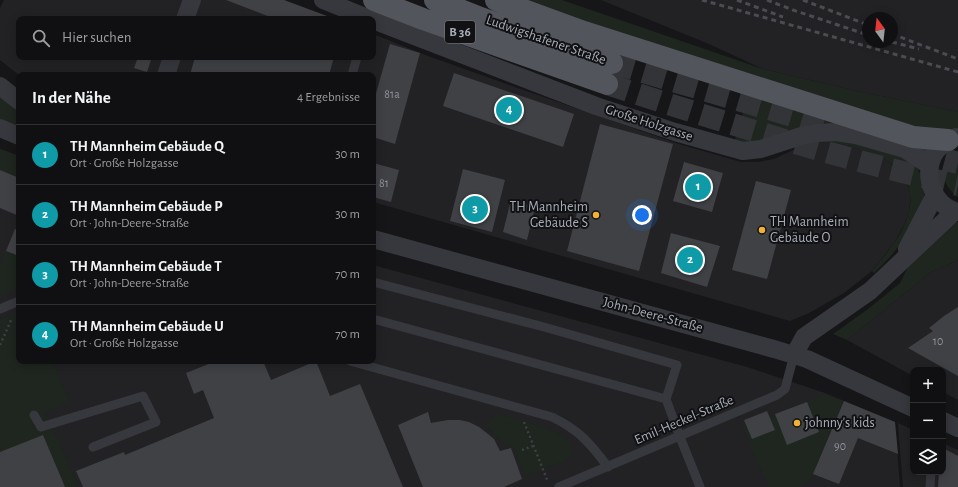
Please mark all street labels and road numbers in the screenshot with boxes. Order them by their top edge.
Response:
street label: Ludwigshafener Straße [484,13,608,67]
road number: B 36 [445,21,475,43]
street label: Große Holzgasse [603,102,695,144]
street label: John-Deere-Straße [602,295,704,335]
street label: Emil-Heckel-Straße [632,393,736,447]

